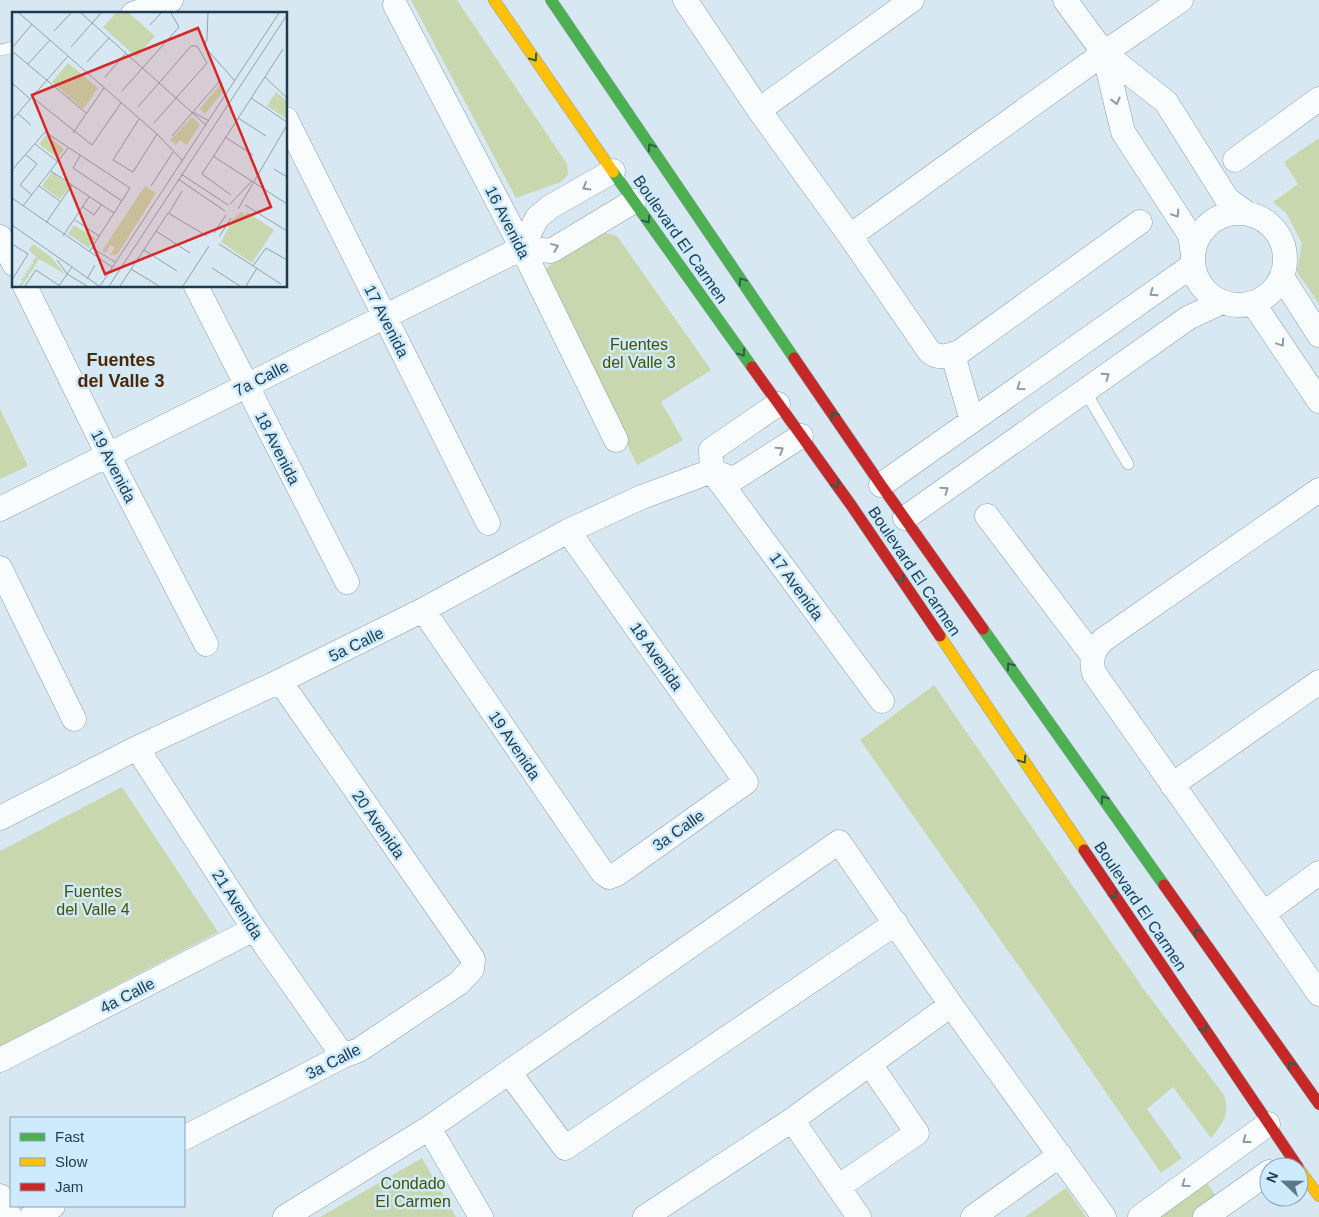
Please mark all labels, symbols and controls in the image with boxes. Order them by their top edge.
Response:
inset map [12,12,288,288]
one-way arrow [528,53,537,62]
one-way arrow [1110,96,1121,105]
one-way arrow [648,143,657,152]
street label: Boulevard El Carmen [630,172,731,306]
one-way arrow [583,180,592,190]
street label: 16 Avenida [482,183,533,261]
one-way arrow [1170,209,1180,218]
one-way arrow [641,214,650,224]
one-way arrow [550,243,559,253]
one-way arrow [739,277,748,287]
street label: 17 Avenida [361,282,412,360]
one-way arrow [1149,287,1159,296]
park label: Fuentes del Valle 3 [602,336,676,371]
one-way arrow [1274,338,1284,347]
one-way arrow [736,347,745,356]
district label: Fuentes del Valle 3 [77,350,165,391]
street label: 7a Calle [231,358,291,399]
one-way arrow [1100,373,1110,382]
one-way arrow [1016,381,1026,390]
street label: 18 Avenida [252,409,303,487]
one-way arrow [831,412,840,421]
street label: 19 Avenida [88,427,139,505]
one-way arrow [774,447,784,456]
one-way arrow [830,479,839,489]
one-way arrow [939,487,948,496]
street label: Boulevard El Carmen [865,503,964,639]
street label: 17 Avenida [767,549,827,623]
one-way arrow [895,573,904,583]
street label: 18 Avenida [627,619,686,694]
street label: 5a Calle [326,624,386,665]
one-way arrow [1007,662,1016,672]
street label: 19 Avenida [485,708,544,783]
one-way arrow [1017,754,1026,764]
street label: 20 Avenida [349,787,408,862]
one-way arrow [1101,795,1110,805]
street label: 3a Calle [649,807,707,854]
street label: Boulevard El Carmen [1091,838,1190,974]
street label: 21 Avenida [209,867,266,942]
park label: Fuentes del Valle 4 [56,883,130,918]
one-way arrow [1107,889,1117,898]
one-way arrow [1194,928,1203,938]
street label: 4a Calle [97,975,157,1016]
one-way arrow [1198,1024,1207,1033]
street label: 3a Calle [303,1041,363,1082]
one-way arrow [1288,1061,1297,1070]
legend [10,1117,185,1207]
text: Fast [55,1128,85,1145]
one-way arrow [1243,1134,1252,1142]
text: Slow [55,1153,88,1170]
north arrow [1259,1157,1309,1207]
text: N [1263,1169,1281,1185]
park label: Condado El Carmen [375,1175,451,1210]
text: Jam [55,1178,83,1195]
one-way arrow [1181,1178,1191,1187]

